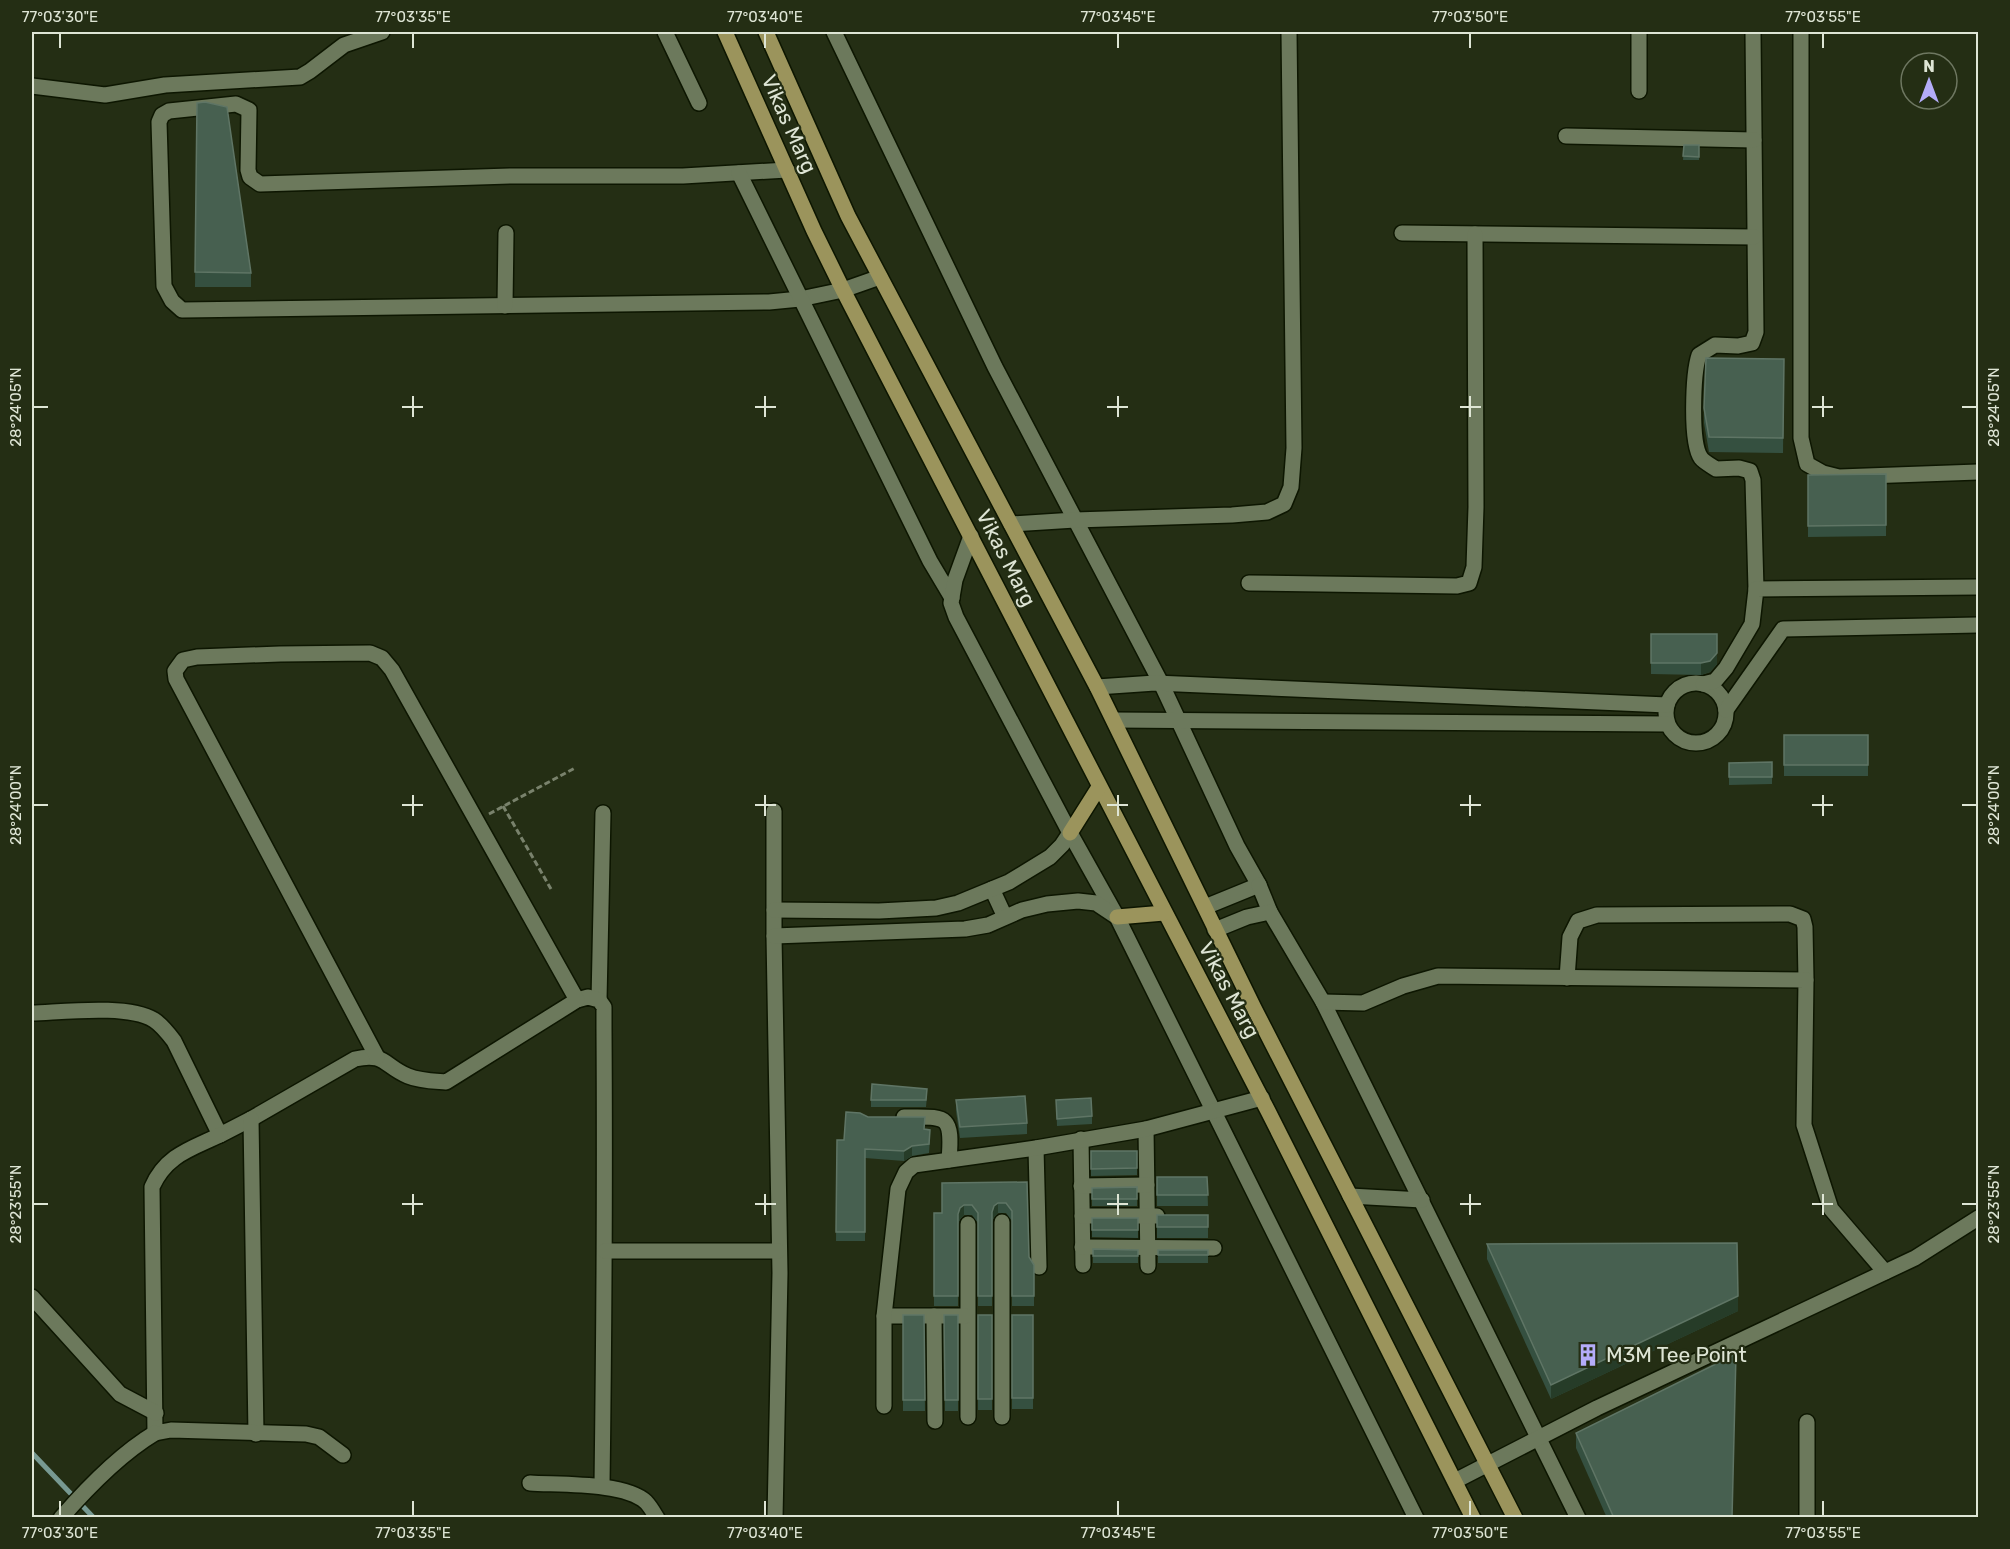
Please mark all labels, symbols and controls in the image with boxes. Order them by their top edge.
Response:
text: 77°03'30"E [22,8,98,26]
text: 77°03'35"E [375,8,451,26]
text: 77°03'40"E [727,8,803,26]
text: 77°03'45"E [1080,8,1156,26]
text: 77°03'50"E [1432,8,1508,26]
text: 77°03'55"E [1785,8,1861,26]
north arrow [1899,51,1959,111]
text: N [1923,57,1935,76]
street label: Vikas Marg [757,71,822,177]
text: 28°24'05"N [7,367,25,447]
text: 28°24'05"N [1985,367,2003,447]
street label: Vikas Marg [971,505,1042,610]
text: 28°24'00"N [7,765,25,845]
text: 28°24'00"N [1985,765,2003,845]
street label: Vikas Marg [1194,937,1265,1042]
text: 28°23'55"N [7,1164,25,1244]
text: 28°23'55"N [1985,1164,2003,1244]
building icon: M3M Tee Point [1575,1342,1601,1368]
place label: M3M Tee Point [1606,1342,1747,1367]
text: 77°03'30"E [22,1524,98,1542]
text: 77°03'35"E [375,1524,451,1542]
text: 77°03'40"E [727,1524,803,1542]
text: 77°03'45"E [1080,1524,1156,1542]
text: 77°03'50"E [1432,1524,1508,1542]
text: 77°03'55"E [1785,1524,1861,1542]

